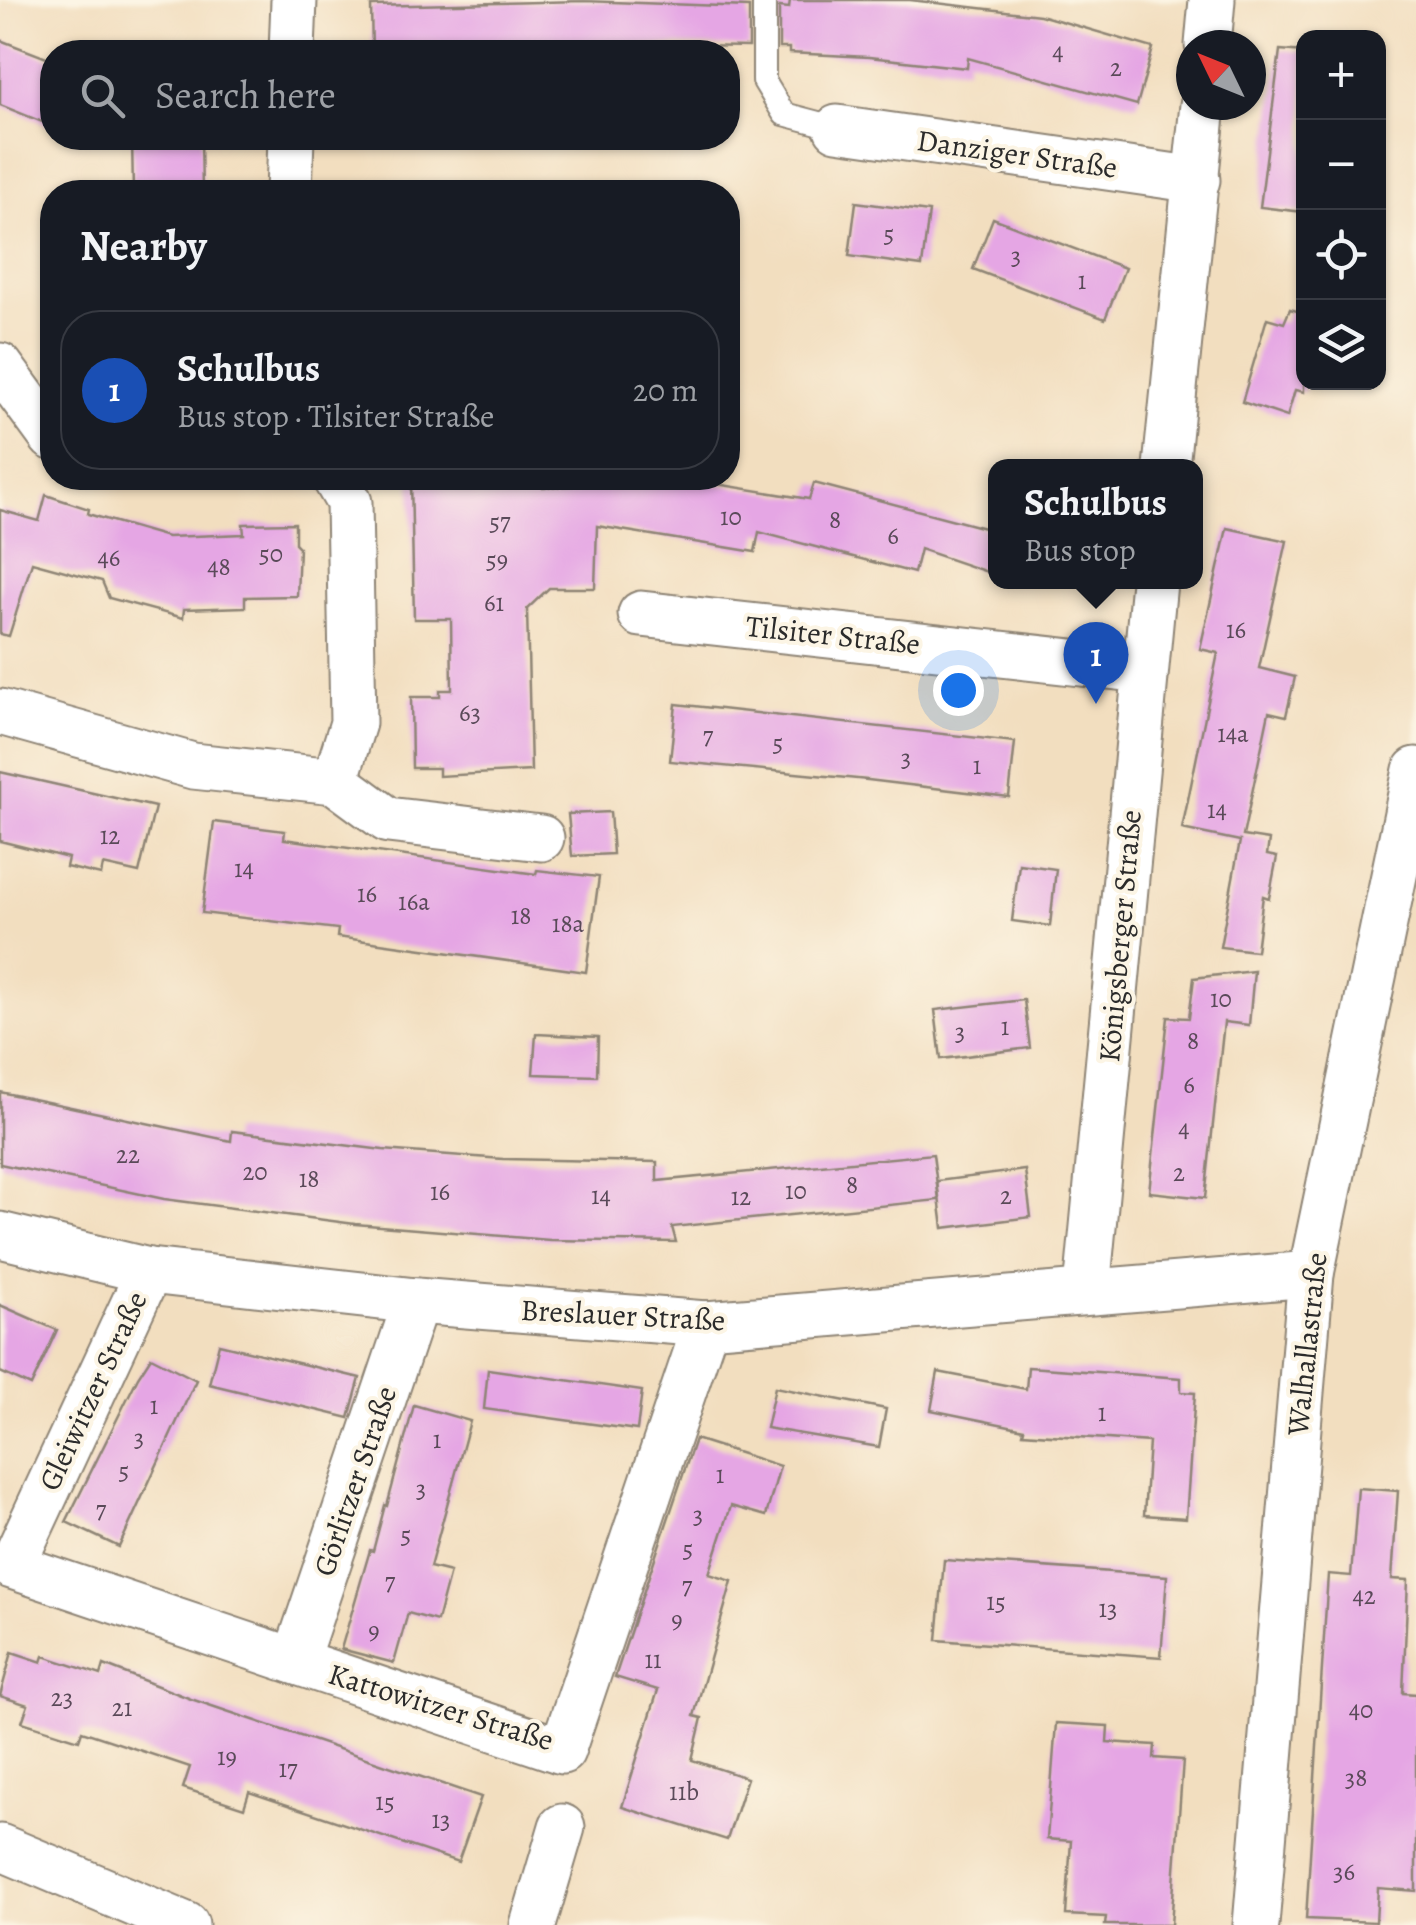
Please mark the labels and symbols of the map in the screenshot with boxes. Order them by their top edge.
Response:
north arrow [1176,30,1266,120]
house number: 4 [1052,35,1064,69]
house number: 2 [1110,51,1122,85]
street label: Danziger Straße [914,120,1120,188]
house number: 5 [884,217,894,251]
house number: 3 [1011,239,1021,273]
house number: 1 [1078,264,1086,298]
house number: 10 [720,500,742,534]
house number: 8 [829,503,841,537]
house number: 57 [489,505,511,539]
house number: 6 [887,519,899,553]
house number: 50 [259,537,283,571]
house number: 46 [98,541,120,575]
house number: 59 [486,543,508,577]
house number: 48 [207,550,231,584]
house number: 61 [484,586,504,620]
street label: Tilsiter Straße [744,606,922,664]
house number: 16 [1226,613,1246,647]
pin: 1 [1064,622,1128,704]
your location [933,665,984,716]
house number: 63 [459,696,481,730]
house number: 14a [1217,717,1249,751]
house number: 7 [703,719,714,753]
house number: 5 [773,726,783,760]
house number: 3 [901,741,911,775]
house number: 1 [973,749,981,783]
house number: 14 [1207,793,1227,827]
street label: Königsberger Straße [1089,808,1151,1064]
house number: 12 [100,819,120,853]
house number: 14 [234,852,254,886]
house number: 16 [357,877,377,911]
house number: 16a [398,885,430,919]
house number: 18 [511,899,531,933]
house number: 18a [552,907,585,941]
house number: 10 [1210,982,1232,1016]
house number: 1 [1001,1010,1009,1044]
house number: 3 [955,1015,965,1049]
house number: 8 [1187,1024,1199,1058]
house number: 6 [1183,1068,1195,1102]
house number: 4 [1178,1112,1190,1146]
house number: 22 [116,1138,140,1172]
house number: 20 [242,1155,268,1189]
house number: 2 [1173,1156,1185,1190]
house number: 18 [299,1162,319,1196]
house number: 8 [846,1168,858,1202]
house number: 10 [785,1174,807,1208]
house number: 16 [430,1175,450,1209]
house number: 14 [591,1179,611,1213]
house number: 2 [1000,1179,1012,1213]
house number: 12 [731,1180,751,1214]
street label: Walhallastraße [1277,1251,1336,1438]
street label: Gleiwitzer Straße [29,1285,157,1497]
street label: Breslauer Straße [520,1290,726,1340]
street label: Görlitzer Straße [304,1381,406,1581]
house number: 1 [150,1389,158,1423]
house number: 1 [1098,1396,1106,1430]
house number: 3 [134,1421,144,1455]
house number: 1 [433,1423,441,1457]
house number: 5 [119,1454,129,1488]
house number: 1 [716,1458,724,1492]
house number: 3 [416,1472,426,1506]
house number: 7 [96,1493,107,1527]
house number: 3 [693,1498,703,1532]
house number: 5 [401,1518,411,1552]
house number: 5 [683,1532,693,1566]
house number: 7 [385,1565,396,1599]
house number: 7 [682,1569,693,1603]
house number: 42 [1352,1579,1376,1613]
house number: 15 [986,1585,1006,1619]
house number: 13 [1099,1592,1117,1626]
house number: 9 [671,1603,683,1637]
house number: 9 [368,1614,380,1648]
house number: 11 [644,1643,662,1677]
street label: Kattowitzer Straße [324,1654,558,1760]
house number: 23 [51,1681,73,1715]
house number: 21 [112,1691,132,1725]
house number: 40 [1349,1693,1373,1727]
house number: 19 [217,1740,237,1774]
house number: 17 [278,1752,298,1786]
house number: 38 [1345,1761,1367,1795]
house number: 11b [669,1775,699,1809]
house number: 15 [375,1785,395,1819]
house number: 13 [432,1803,450,1837]
house number: 36 [1333,1855,1355,1889]

